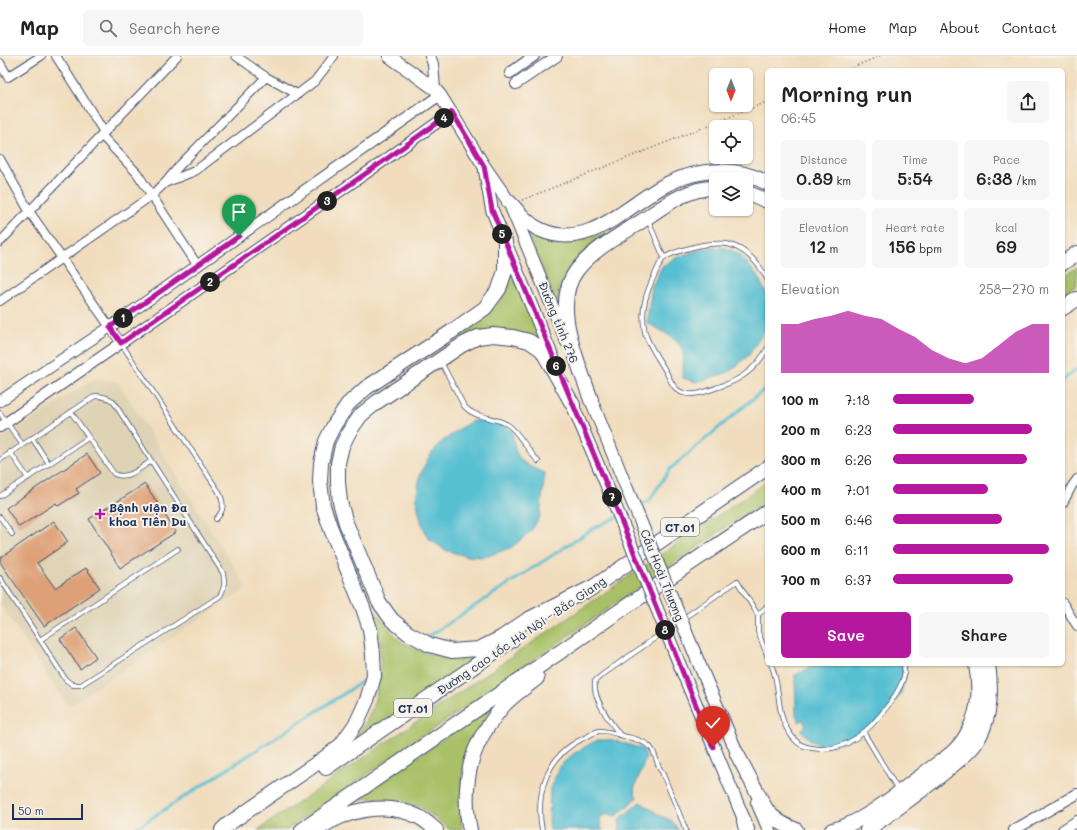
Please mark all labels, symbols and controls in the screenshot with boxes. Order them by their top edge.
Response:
search box [83,10,363,46]
text: Map [20,15,59,40]
icon: search [97,17,119,39]
text: Search here [129,18,220,38]
text: Home [828,18,866,37]
text: Map [888,18,917,37]
text: About [939,18,980,37]
text: Contact [1002,18,1057,37]
north arrow [709,68,753,112]
map controls [709,68,753,216]
text: Morning run [781,79,912,108]
button: share [1007,81,1049,123]
pin: 4 [434,108,454,128]
text: 06:45 [781,109,816,126]
text: 4 [441,110,447,125]
button: locate [709,120,753,164]
text: Distance [800,152,847,167]
text: Time [902,152,928,167]
text: Pace [993,152,1020,167]
text: 0.89 [796,167,833,189]
text: 5:54 [897,167,933,189]
text: 6:38 [976,167,1012,189]
button: layers [709,172,753,216]
text: km [833,173,851,188]
text: /km [1012,173,1036,188]
pin: 3 [317,191,337,211]
text: 3 [324,193,330,208]
pin [222,195,256,236]
icon: arrive [228,201,250,223]
text: Elevation [799,220,848,235]
text: Heart rate [885,220,945,235]
text: kcal [995,220,1017,235]
pin: 5 [492,224,512,244]
text: 5 [499,226,505,241]
text: 12 [809,235,826,257]
text: 156 [888,235,916,257]
text: 69 [996,235,1017,257]
text: m [826,241,838,256]
text: bpm [916,241,942,256]
pin: 2 [200,272,220,292]
text: 2 [207,274,213,289]
street label: Đường tỉnh 276 [536,279,582,365]
text: Elevation [781,280,839,297]
text: 258–270 m [979,280,1049,297]
pin: 1 [113,308,133,328]
text: 1 [121,310,125,325]
pin: 6 [546,356,566,376]
text: 100 m [781,391,818,408]
text: 7:18 [845,391,870,408]
text: 200 m [781,421,820,438]
text: 6:23 [845,421,872,438]
text: 300 m [781,451,821,468]
text: 6:26 [845,451,872,468]
text: 400 m [781,481,821,498]
text: 7:01 [845,481,870,498]
pin: 7 [602,487,622,507]
text: 7 [609,489,615,504]
place label: Bệnh viện Đa khoa Tiên Du [109,499,187,529]
marker: Bệnh viện Đa khoa Tiên Du [94,508,106,520]
text: 500 m [781,511,820,528]
text: 6:46 [845,511,872,528]
road number: CT.01 [661,518,699,536]
street label: Cầu Hoài Thượng [637,527,689,623]
text: 600 m [781,541,821,558]
text: 6:11 [845,541,869,558]
text: 700 m [781,571,820,588]
text: 6:37 [845,571,872,588]
street label: Đường cao tốc Hà Nội - Bắc Giang [433,572,609,698]
button: Save [781,612,911,658]
button: Share [919,612,1049,658]
pin: 8 [655,620,675,640]
text: 8 [662,622,668,637]
road number: CT.01 [394,699,432,717]
pin [696,706,730,747]
icon: check [702,712,724,734]
scale bar [12,802,83,821]
text: 50 m [18,803,44,818]

